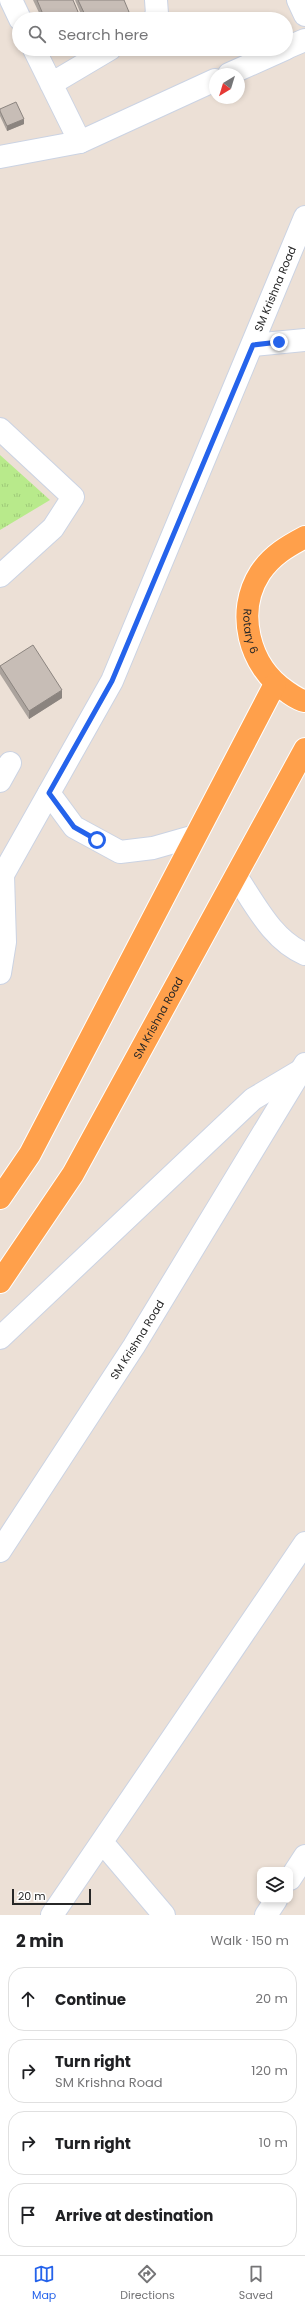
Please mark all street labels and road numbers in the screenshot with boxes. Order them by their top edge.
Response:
street label: SM Krishna Road [250,244,300,334]
street label: Rotary 6 [239,608,262,656]
street label: SM Krishna Road [129,974,187,1062]
street label: SM Krishna Road [106,1297,168,1383]

